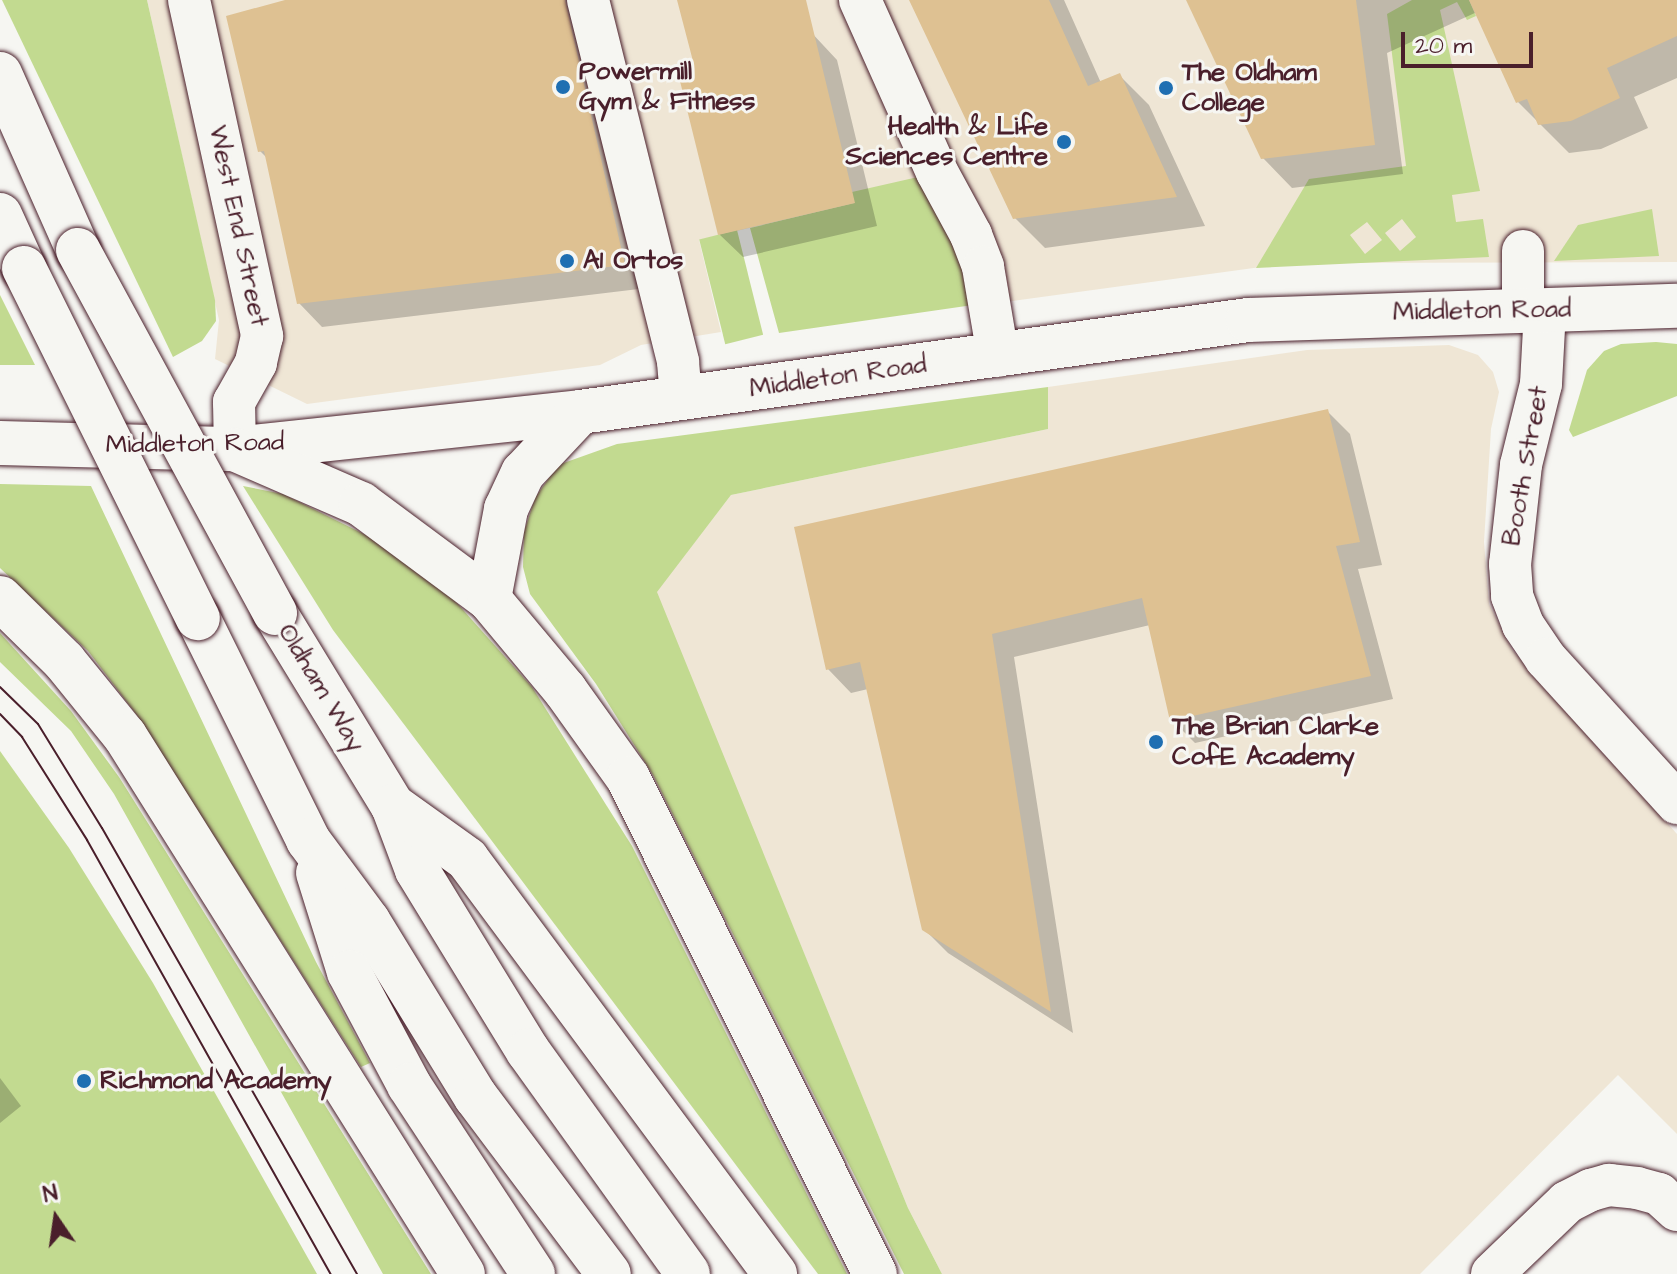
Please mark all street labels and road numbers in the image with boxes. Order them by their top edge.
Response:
street label: West End Street [201,123,275,329]
street label: Middleton Road [1392,294,1572,328]
street label: Middleton Road [747,349,929,405]
street label: Booth Street [1497,384,1555,548]
street label: Middleton Road [105,427,285,461]
street label: Oldham Way [271,618,371,758]

